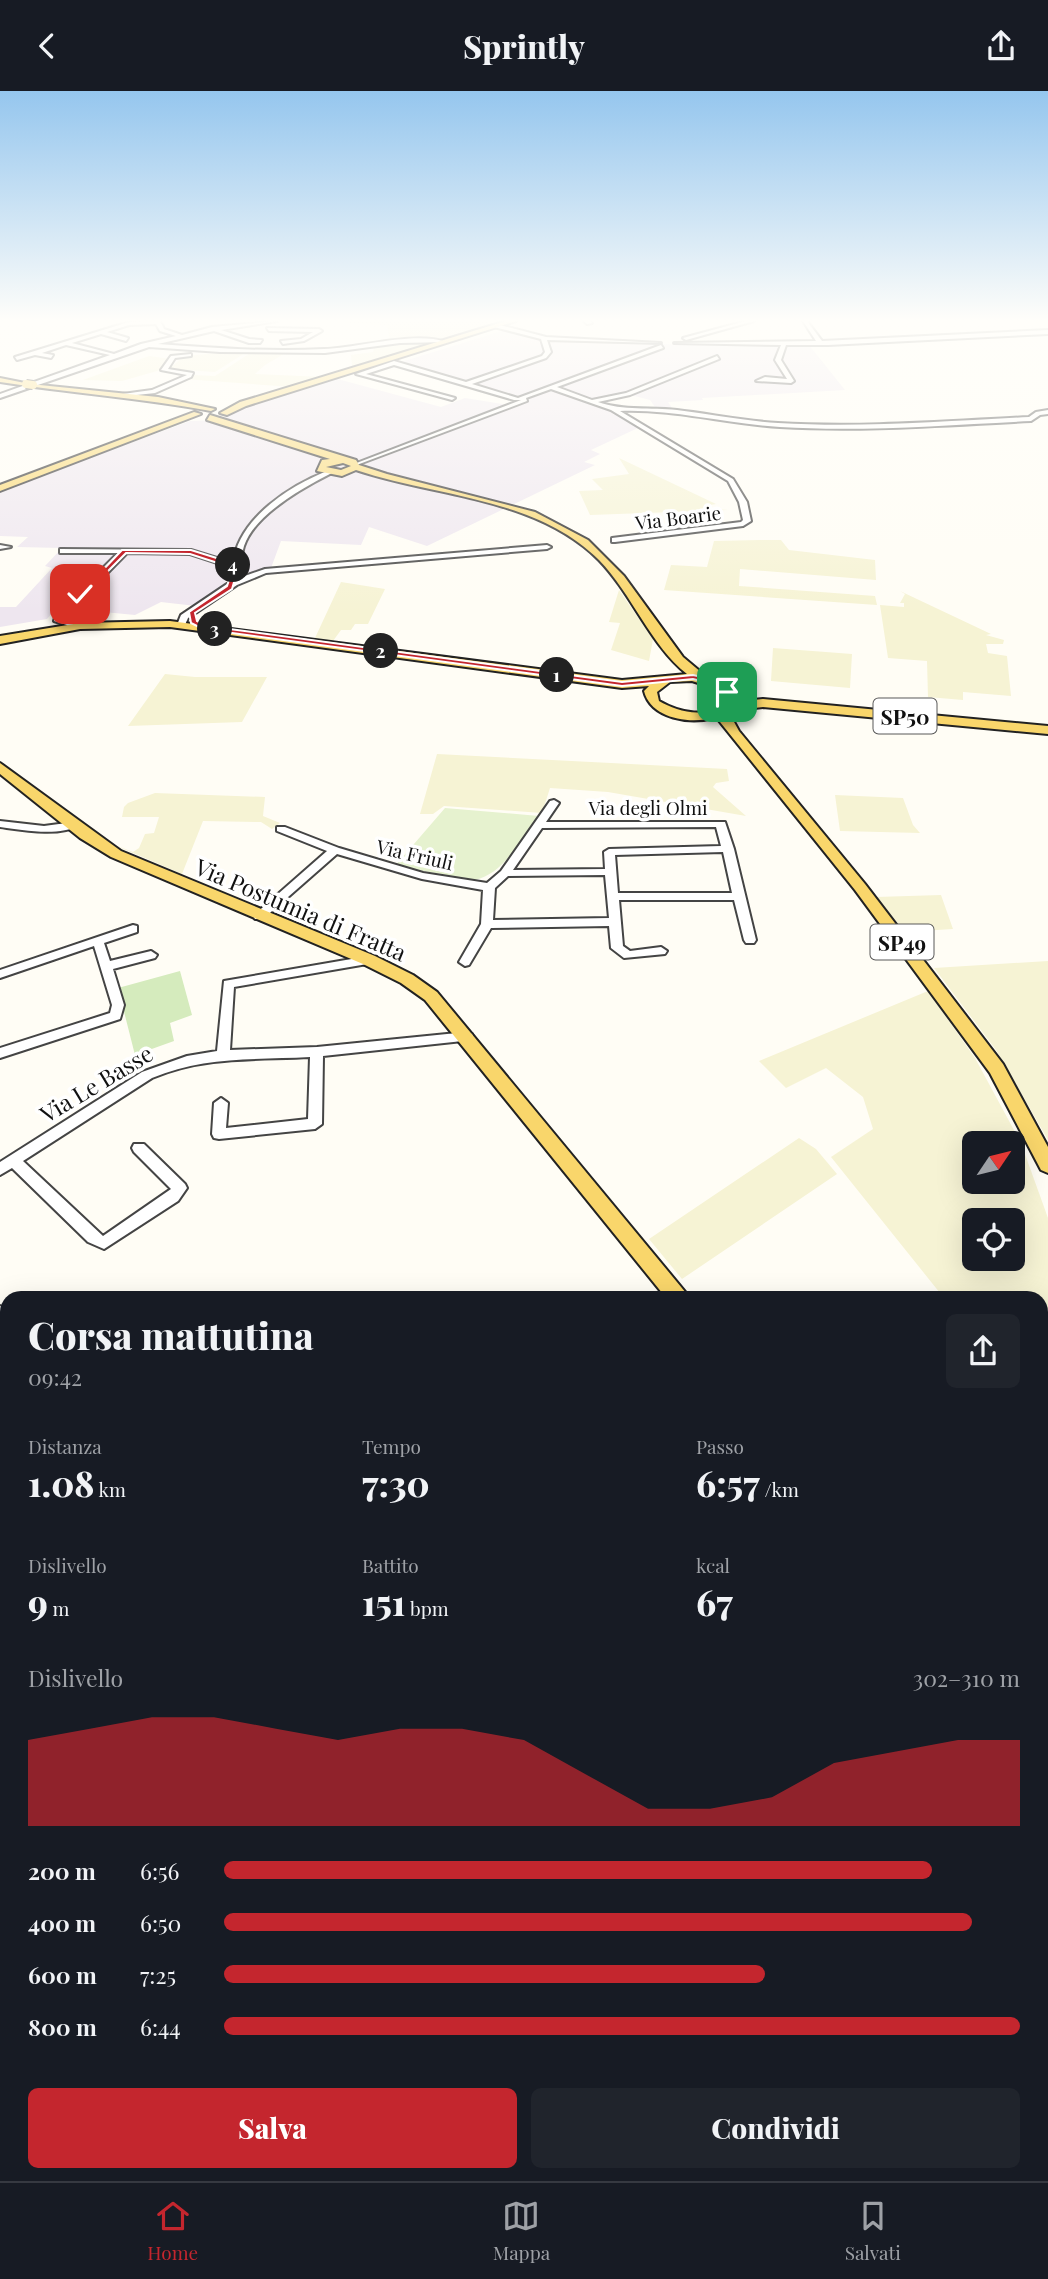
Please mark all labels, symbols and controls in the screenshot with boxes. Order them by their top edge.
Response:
text: Sprintly [463,24,585,67]
icon: back [28,27,66,65]
icon: share [982,27,1020,65]
street label: Via Boarie [633,499,722,535]
pin: 4 [216,547,250,582]
text: 4 [227,551,238,577]
pin [50,564,110,624]
icon: check [61,575,99,613]
pin: 3 [198,611,232,647]
text: 3 [210,615,219,641]
pin: 2 [364,633,398,669]
text: 2 [376,637,385,663]
pin: 1 [540,657,574,693]
text: 1 [553,661,560,687]
pin [697,662,757,722]
icon: arrive [708,673,746,711]
road number: SP50 [874,699,936,733]
street label: Via degli Olmi [587,794,708,820]
street label: Via Friuli [373,832,456,876]
street label: Via Postumia di Fratta [190,850,412,968]
road number: SP49 [870,925,934,959]
street label: Via Le Basse [33,1037,158,1129]
north arrow [962,1131,1026,1193]
map controls [962,1131,1025,1271]
button: locate [962,1208,1025,1271]
text: Corsa mattutina [28,1309,314,1360]
button: share [946,1314,1020,1388]
text: 09:42 [28,1361,82,1392]
text: Distanza [28,1433,102,1459]
text: Tempo [362,1433,421,1459]
text: Passo [696,1433,744,1459]
text: 1.08 [28,1459,94,1506]
text: 7:30 [362,1459,430,1506]
text: 6:57 [696,1459,760,1506]
text: km [94,1476,126,1502]
text: /km [760,1476,799,1502]
text: Dislivello [28,1552,107,1578]
text: Battito [362,1552,419,1578]
text: kcal [696,1552,730,1578]
text: 9 [28,1578,48,1625]
text: 151 [362,1578,405,1625]
text: 67 [696,1578,733,1625]
text: m [48,1595,69,1621]
text: bpm [405,1595,449,1621]
text: Dislivello [28,1662,123,1693]
text: 302–310 m [913,1662,1020,1693]
text: 200 m [28,1855,96,1886]
text: 6:56 [140,1855,179,1886]
text: 400 m [28,1907,96,1938]
text: 6:50 [140,1907,181,1938]
text: 600 m [28,1959,97,1990]
text: 7:25 [140,1959,176,1990]
text: 800 m [28,2011,97,2042]
text: 6:44 [140,2011,181,2042]
button: Salva [28,2088,517,2168]
button: Condividi [531,2088,1020,2168]
tab: Home [147,2197,198,2265]
tab: Mappa [493,2197,550,2265]
tab: Salvati [845,2197,901,2265]

